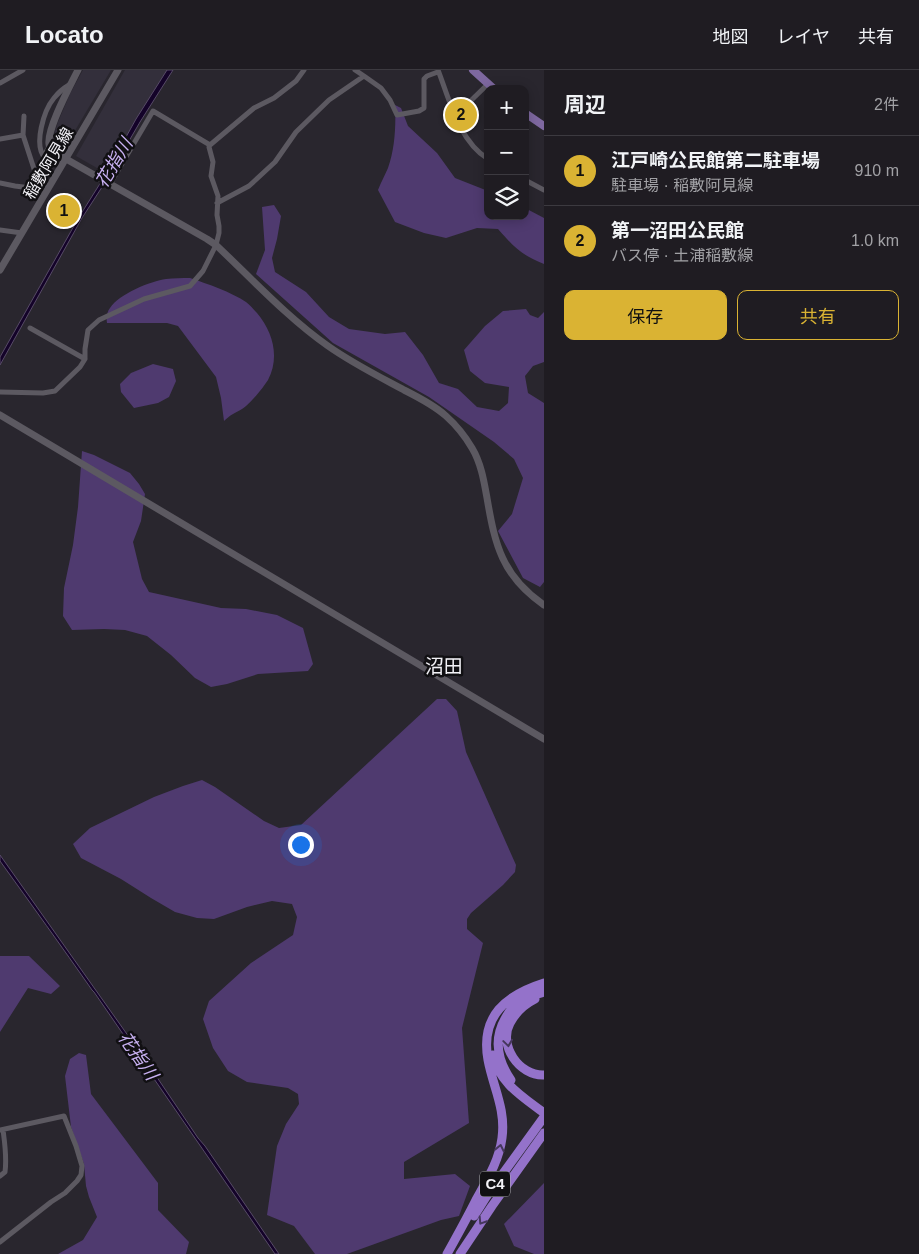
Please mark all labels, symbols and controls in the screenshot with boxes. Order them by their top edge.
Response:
text: Locato [25,21,104,48]
text: 地図 [713,27,749,47]
text: レイヤ [777,27,830,47]
text: 共有 [858,27,894,47]
map controls [484,85,529,220]
button: + [484,85,529,130]
text: 周辺 [564,93,606,116]
pin: 2 [445,96,477,134]
text: 2件 [874,96,899,113]
street label: 稲敷阿見線 [21,125,76,202]
button: − [484,130,529,175]
water label: 花指川 [92,133,138,191]
text: 江戸崎公民館第二駐車場 [611,150,820,171]
text: 1 [576,162,584,179]
text: 910 m [855,162,899,179]
button: layers [484,175,529,220]
text: 駐車場 · 稲敷阿見線 [611,177,753,194]
pin: 1 [48,192,80,230]
text: 第一沼田公民館 [611,220,744,241]
text: 2 [576,232,584,249]
text: 1.0 km [851,232,899,249]
text: バス停 · 土浦稲敷線 [611,247,753,264]
button: 保存 [564,290,727,340]
button: 共有 [737,290,899,340]
district label: 沼田 [425,656,463,677]
your location [288,832,314,858]
water label: 花指川 [114,1028,163,1085]
one-way arrow [503,1038,513,1047]
one-way arrow [494,1144,505,1152]
road number: C4 [480,1172,510,1196]
one-way arrow [479,1215,488,1225]

